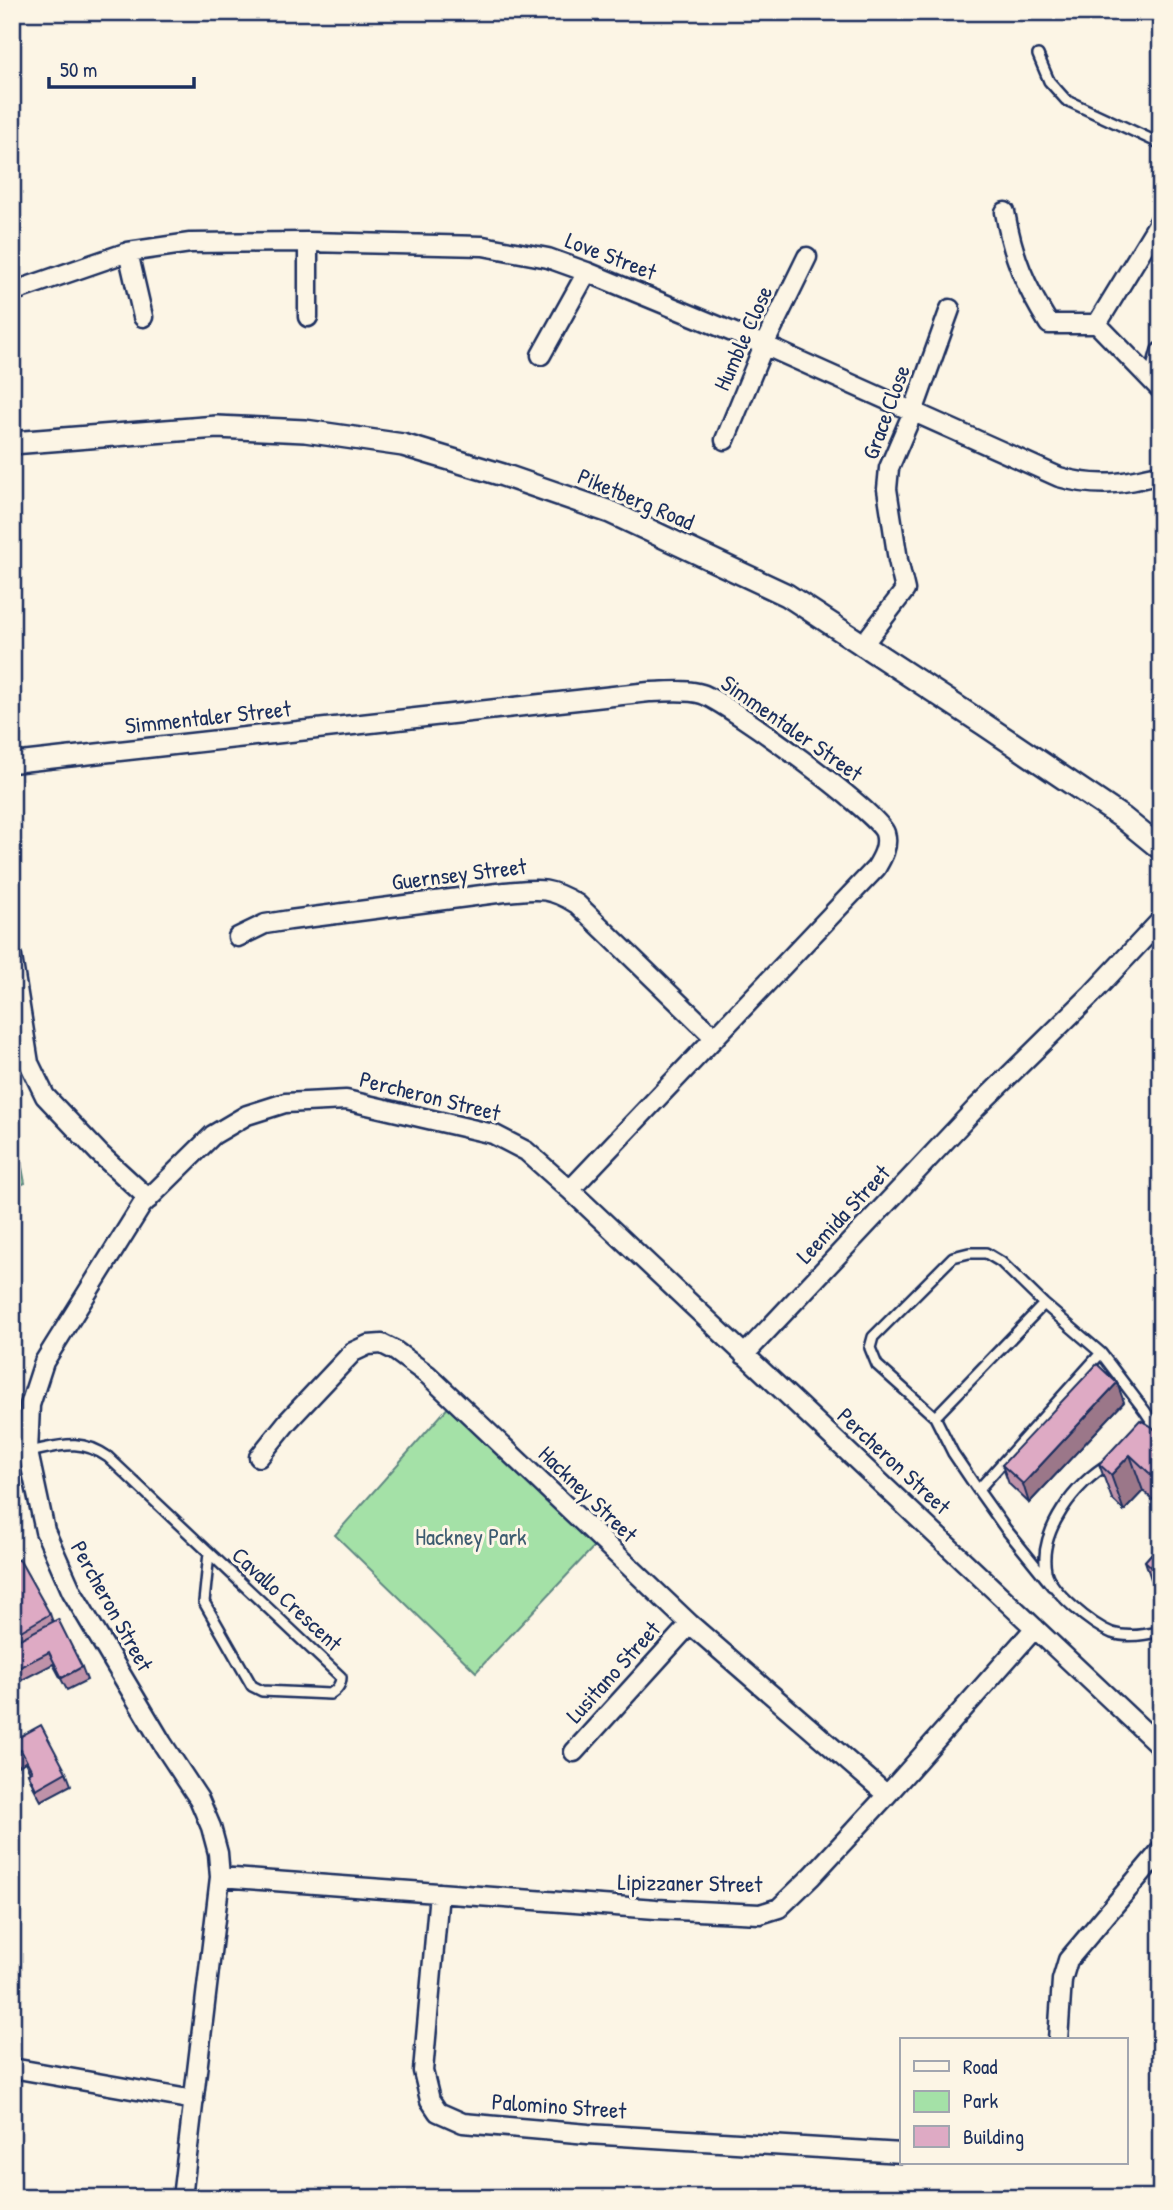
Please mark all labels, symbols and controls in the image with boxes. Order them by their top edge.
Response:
scale bar [49,46,194,90]
text: 50 m [60,55,97,84]
street label: Love Street [561,224,662,287]
street label: Humble Close [706,280,779,395]
street label: Grace Close [854,360,917,463]
street label: Piketberg Road [573,460,699,537]
street label: Simmentaler Street [715,667,870,789]
street label: Simmentaler Street [124,692,293,741]
street label: Guernsey Street [390,850,529,897]
street label: Percheron Street [356,1063,505,1128]
street label: Leemida Street [789,1157,897,1270]
street label: Percheron Street [831,1400,958,1522]
street label: Hackney Street [532,1439,645,1549]
park label: Hackney Park [415,1521,527,1552]
street label: Percheron Street [64,1535,161,1677]
street label: Cavallo Crescent [226,1539,350,1659]
street label: Lusitano Street [559,1613,667,1729]
street label: Lipizzaner Street [617,1866,764,1899]
legend [900,2038,1128,2164]
text: Road [963,2052,997,2081]
street label: Palomino Street [491,2085,628,2126]
text: Park [963,2086,998,2115]
text: Building [963,2122,1024,2151]

